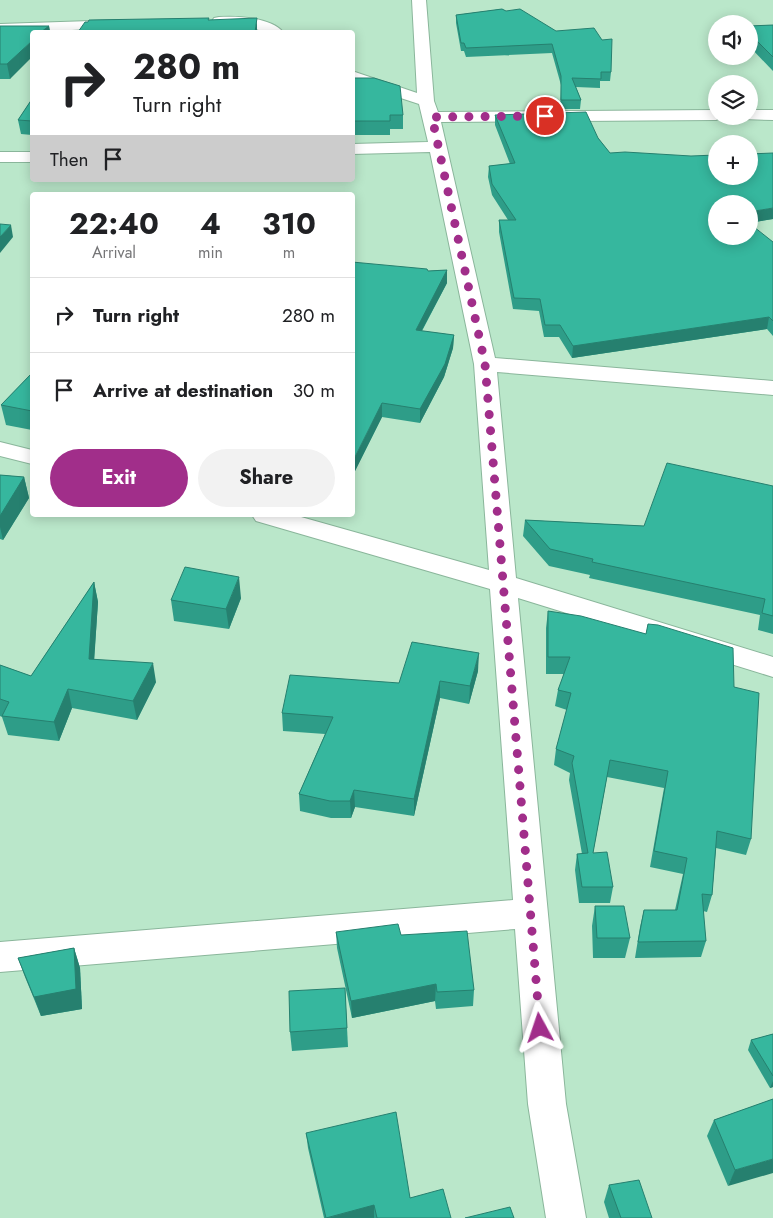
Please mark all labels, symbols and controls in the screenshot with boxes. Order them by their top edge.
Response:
map controls [708,15,758,245]
button: sound [708,15,758,65]
text: 280 m [133,42,240,92]
icon: right [50,50,115,115]
button: layers [708,75,758,125]
text: Turn right [133,88,221,120]
pin [524,95,566,137]
icon: arrive [531,102,559,130]
button: + [708,135,758,185]
icon: arrive [99,145,127,173]
text: Then [50,146,89,173]
button: − [708,195,758,245]
text: 22:40 [69,202,159,245]
text: 4 [200,202,221,245]
text: 310 [262,202,316,245]
text: Arrival [92,241,136,264]
text: min [198,241,223,264]
text: m [283,241,295,264]
icon: right [50,301,78,329]
text: Turn right [93,302,179,329]
text: 280 m [282,302,335,329]
icon: arrive [50,376,78,404]
text: Arrive at destination [93,377,273,404]
text: 30 m [293,377,335,404]
button: Exit [50,449,188,507]
button: Share [198,449,335,507]
position arrow [513,1001,565,1053]

